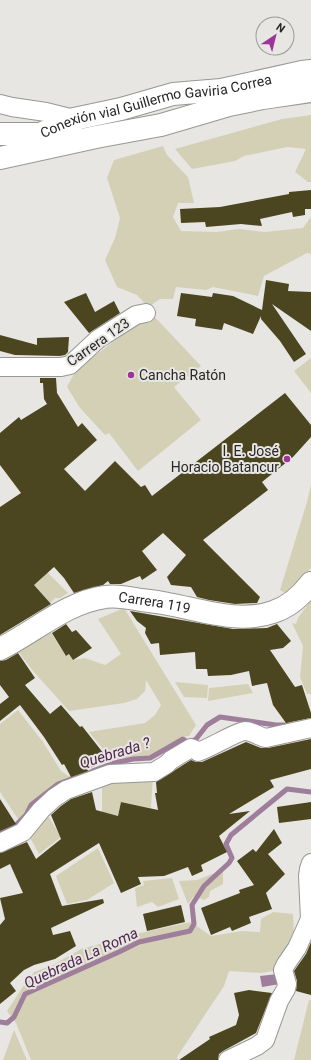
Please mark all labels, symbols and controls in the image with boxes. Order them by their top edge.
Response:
north arrow [255,16,295,56]
text: N [274,21,288,36]
street label: Conexión vial Guillermo Gaviria Correa [38,71,273,141]
street label: Carrera 123 [64,315,132,369]
place label: Cancha Ratón [139,367,226,383]
marker: Cancha Ratón [126,370,136,380]
place label: I. E. José Horacio Batancur [171,443,279,475]
marker: I. E. José Horacio Batancur [282,454,292,464]
street label: Carrera 119 [118,588,192,616]
water label: Quebrada ? [77,734,153,772]
water label: Quebrada La Roma [21,924,141,992]

